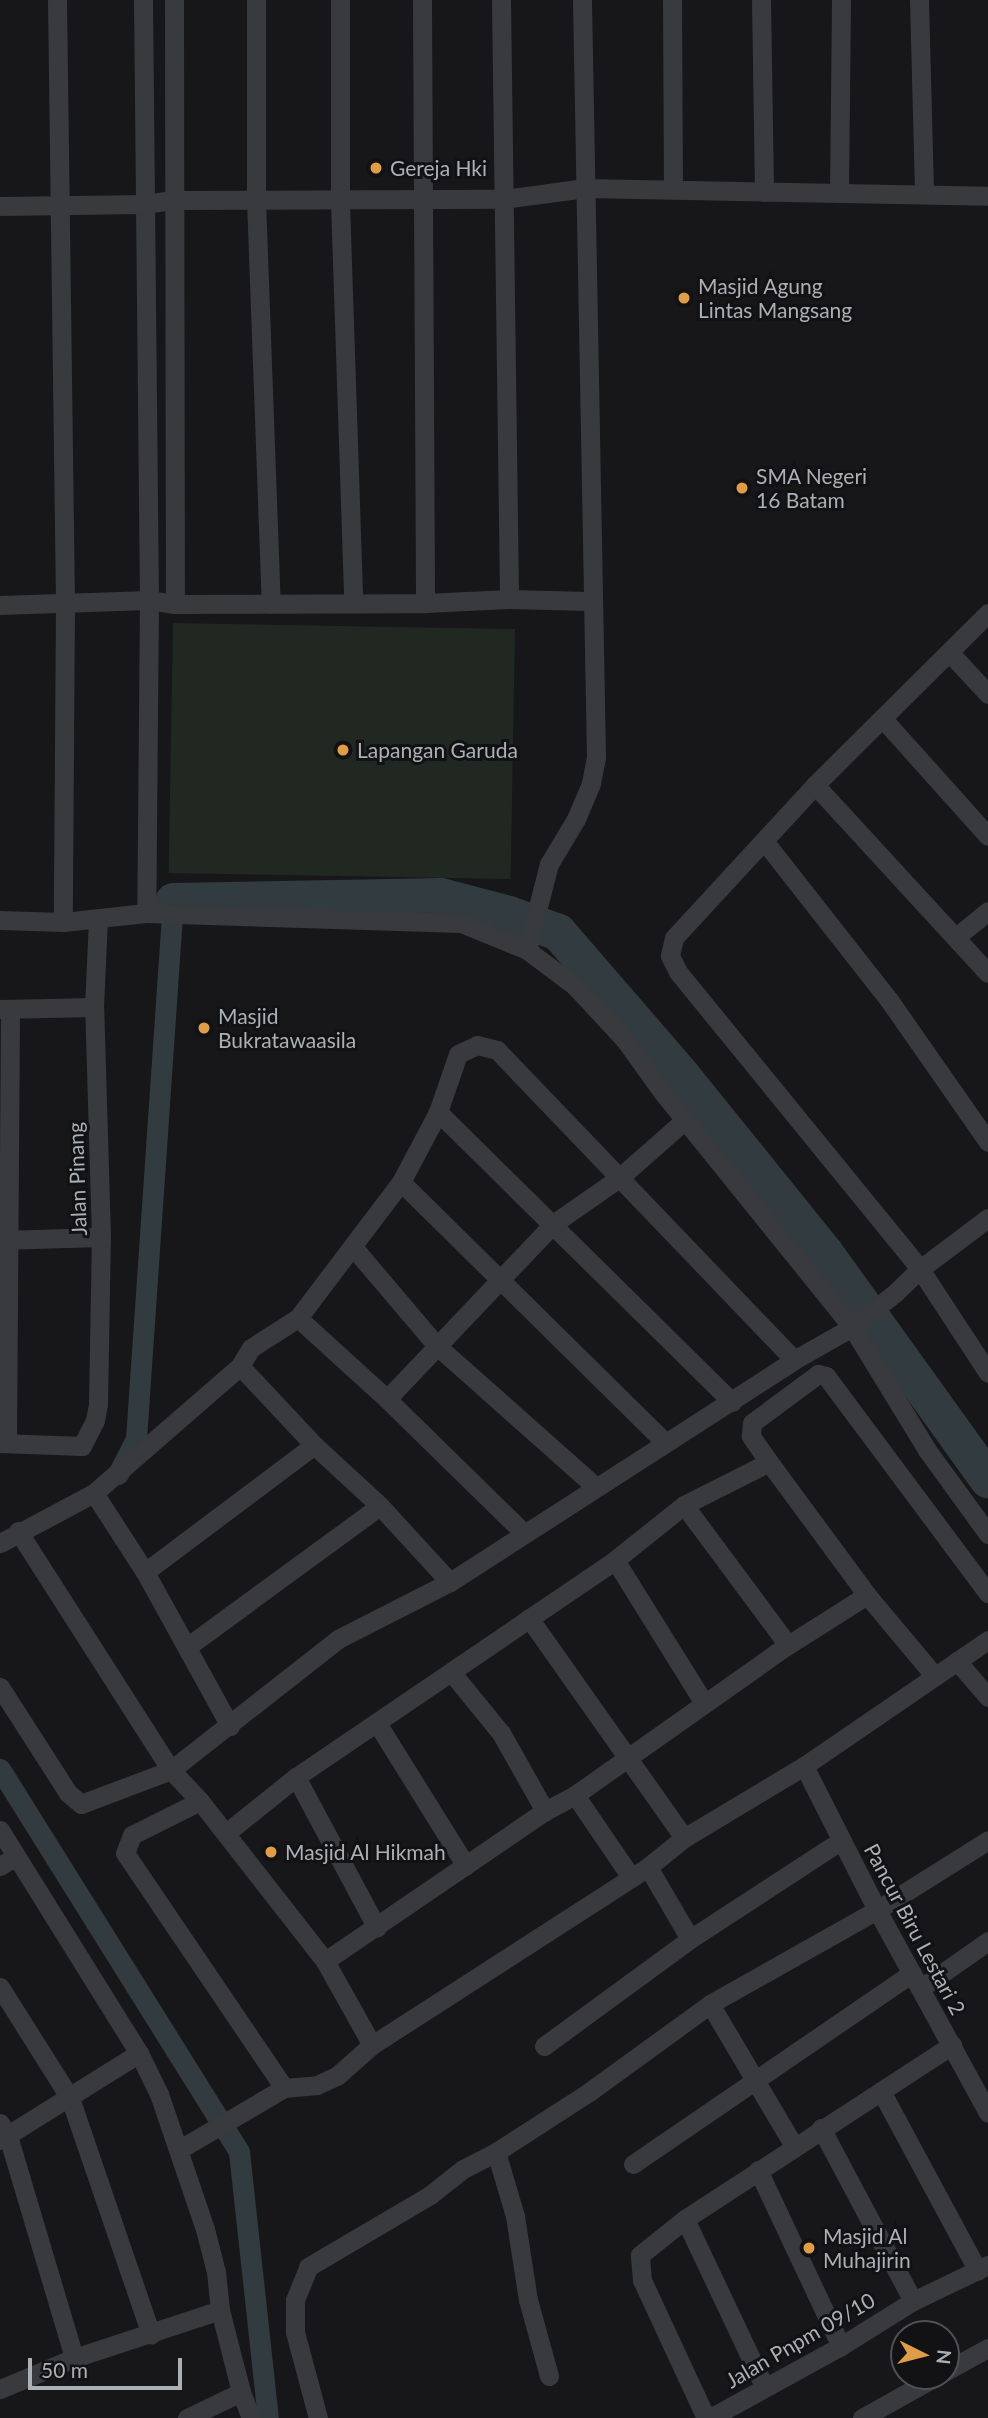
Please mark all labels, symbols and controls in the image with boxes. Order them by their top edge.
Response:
place label: Gereja Hki [390,155,487,181]
marker: Gereja Hki [368,160,384,176]
place label: Masjid Agung Lintas Mangsang [698,273,852,323]
marker: Masjid Agung Lintas Mangsang [676,290,692,306]
place label: SMA Negeri 16 Batam [756,463,868,513]
marker: SMA Negeri 16 Batam [734,480,750,496]
place label: Lapangan Garuda [357,737,518,763]
marker: Lapangan Garuda [335,742,351,758]
place label: Masjid Bukratawaasila [218,1003,356,1053]
marker: Masjid Bukratawaasila [196,1020,212,1036]
street label: Jalan Pinang [62,1122,92,1236]
place label: Masjid Al Hikmah [285,1839,446,1865]
street label: Pancur Biru Lestari 2 [859,1839,971,2019]
marker: Masjid Al Hikmah [263,1844,279,1860]
place label: Masjid Al Muhajirin [823,2223,911,2273]
marker: Masjid Al Muhajirin [801,2240,817,2256]
street label: Jalan Pnpm 09/10 [721,2287,879,2393]
north arrow [890,2320,960,2390]
scale bar [32,2344,186,2388]
text: N [932,2349,957,2366]
text: 50 m [41,2357,88,2382]

